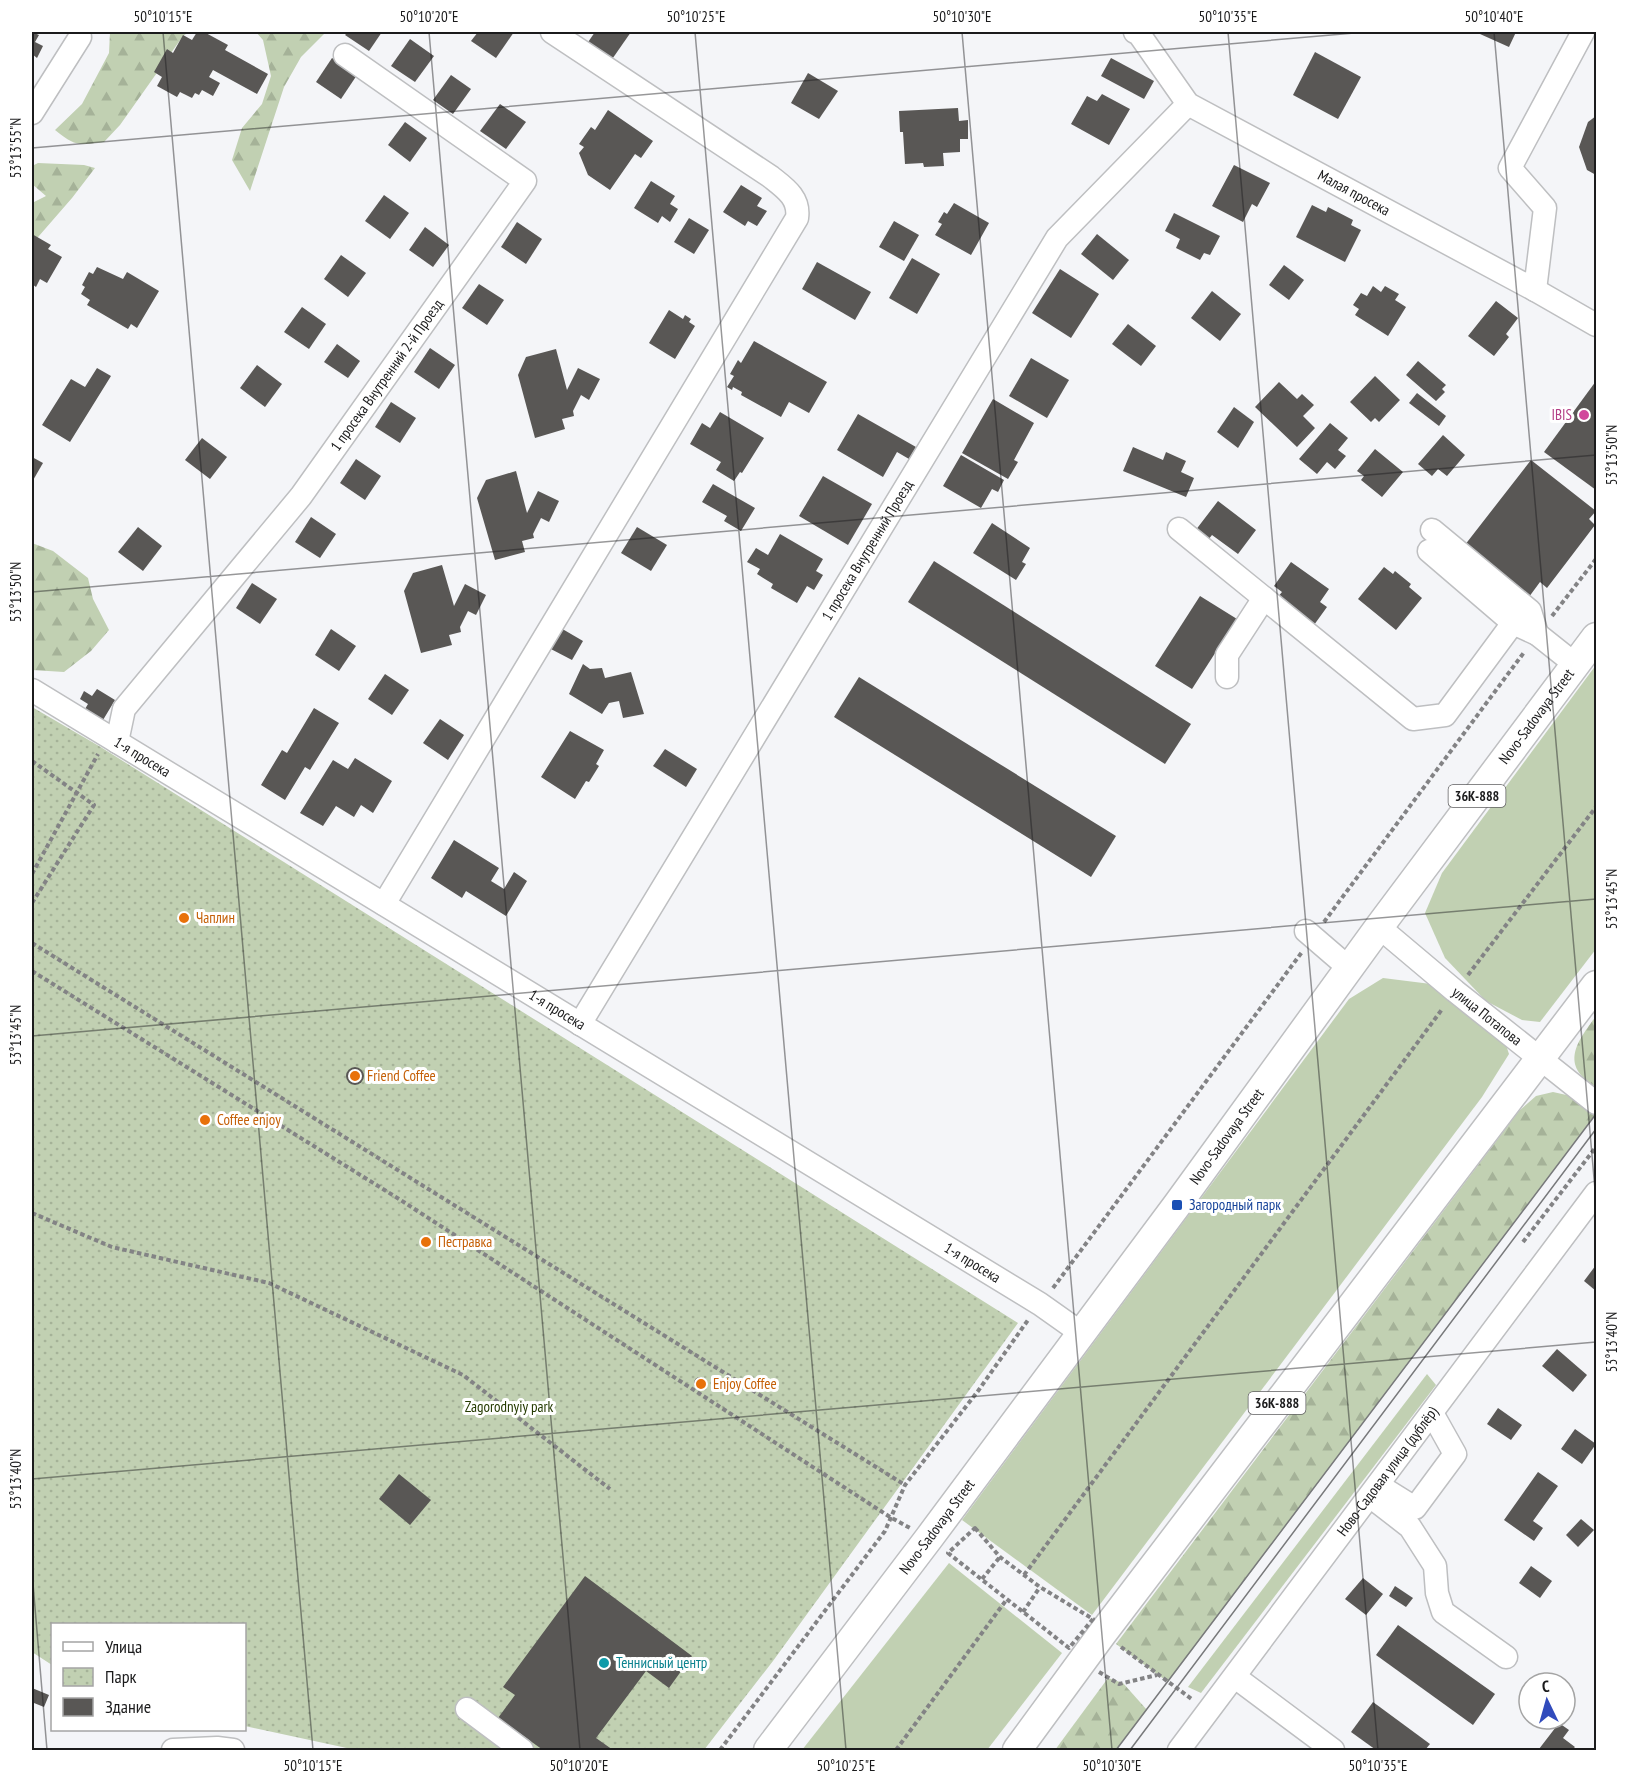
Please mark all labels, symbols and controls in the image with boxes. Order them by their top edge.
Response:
text: 50°10'15"E [133,7,193,26]
text: 50°10'20"E [399,7,459,26]
text: 50°10'25"E [666,7,726,26]
text: 50°10'30"E [932,7,992,26]
text: 50°10'35"E [1198,7,1258,26]
text: 50°10'40"E [1464,7,1524,26]
text: 53°13'55"N [6,118,25,178]
street label: Малая просека [1315,165,1393,220]
street label: 1 просека Внутренний 2-й Проезд [326,295,447,454]
place label: IBIS [1552,405,1572,424]
marker: IBIS [1577,408,1591,422]
text: 53°13'50"N [1602,425,1621,485]
street label: 1 просека Внутренний Проезд [817,476,917,624]
text: 53°13'50"N [6,562,25,622]
street label: Novo-Sadovaya Street [1494,665,1578,768]
street label: 1-я просека [111,732,174,781]
road number: 36К-888 [1448,785,1506,807]
text: 53°13'45"N [1602,869,1621,929]
place label: Чаплин [196,908,235,927]
marker: Чаплин [177,911,191,925]
street label: улица Потапова [1448,982,1526,1049]
street label: 1-я просека [526,985,589,1034]
text: 53°13'45"N [6,1005,25,1065]
place label: Friend Coffee [367,1066,436,1085]
marker: Friend Coffee [348,1069,362,1083]
street label: Novo-Sadovaya Street [1185,1084,1268,1188]
place label: Coffee enjoy [217,1110,281,1129]
marker: Coffee enjoy [198,1113,212,1127]
place label: Загородный парк [1189,1195,1281,1214]
marker: Загородный парк [1170,1198,1184,1212]
place label: Пестравка [438,1232,492,1251]
marker: Пестравка [419,1235,433,1249]
street label: 1-я просека [941,1238,1004,1287]
text: 53°13'40"N [1602,1312,1621,1372]
place label: Enjoy Coffee [713,1374,777,1393]
marker: Enjoy Coffee [694,1377,708,1391]
road number: 36К-888 [1248,1392,1306,1414]
park label: Zagorodnyiy park [465,1397,554,1416]
street label: Ново-Садовая улица (дублёр) [1333,1402,1442,1540]
text: 53°13'40"N [6,1449,25,1509]
street label: Novo-Sadovaya Street [895,1475,979,1578]
legend [51,1623,246,1731]
text: Улица [105,1635,142,1658]
place label: Теннисный центр [616,1653,707,1672]
marker: Теннисный центр [597,1656,611,1670]
text: Парк [105,1665,136,1688]
north arrow [1517,1671,1577,1731]
text: С [1541,1676,1551,1696]
text: Здание [105,1695,151,1718]
text: 50°10'15"E [283,1756,343,1775]
text: 50°10'20"E [549,1756,609,1775]
text: 50°10'25"E [816,1756,876,1775]
text: 50°10'30"E [1082,1756,1142,1775]
text: 50°10'35"E [1348,1756,1408,1775]

